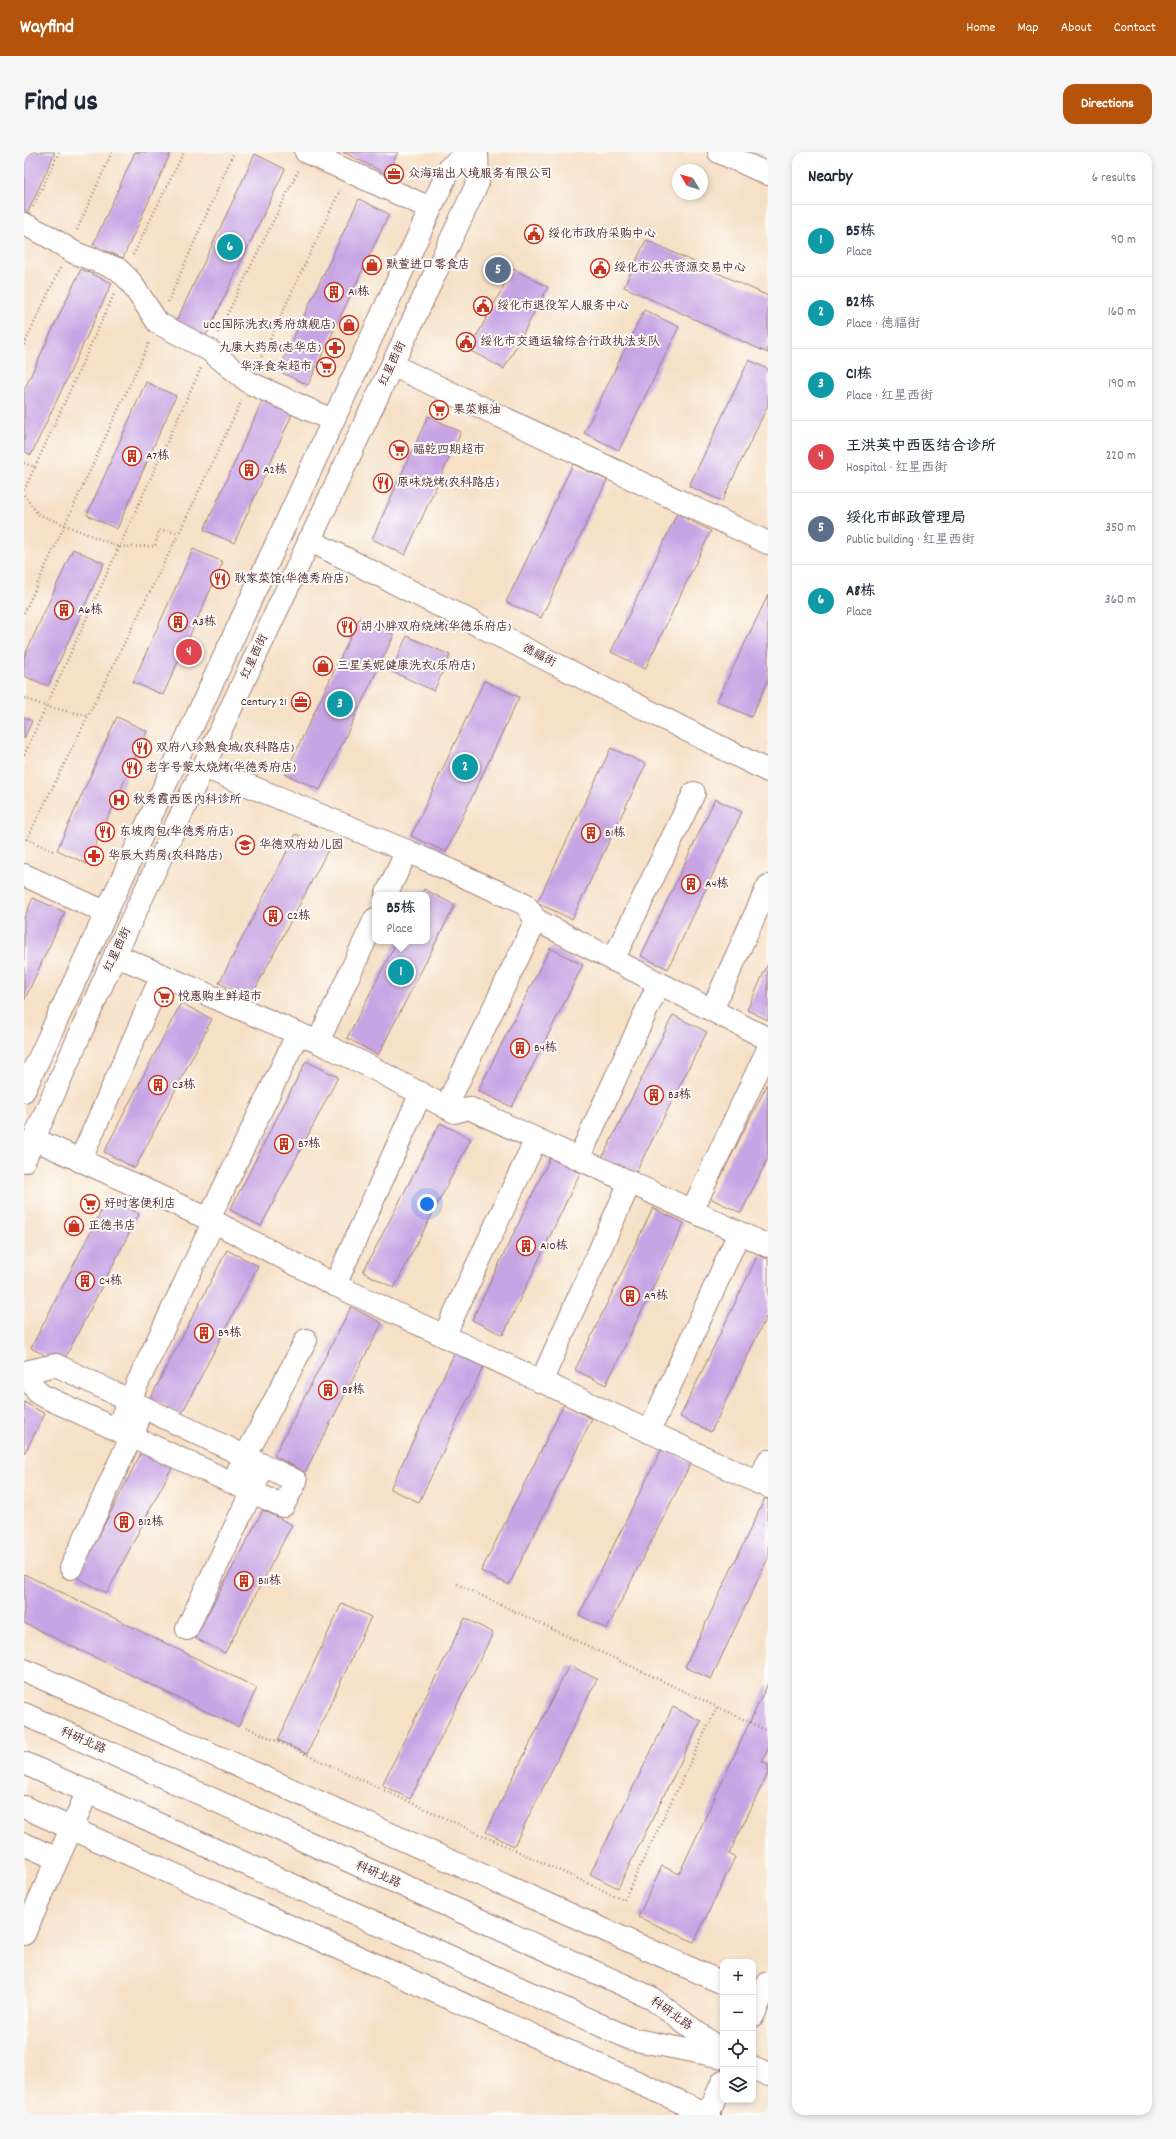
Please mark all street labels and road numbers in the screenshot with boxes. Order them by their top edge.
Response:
street label: 红星西街 [375,339,411,389]
street label: 红星西街 [237,632,273,682]
street label: 德福街 [519,640,559,672]
street label: 红星西街 [100,925,136,975]
street label: 科研北路 [58,1723,108,1759]
street label: 科研北路 [353,1857,403,1893]
street label: 科研北路 [647,1993,695,2035]

